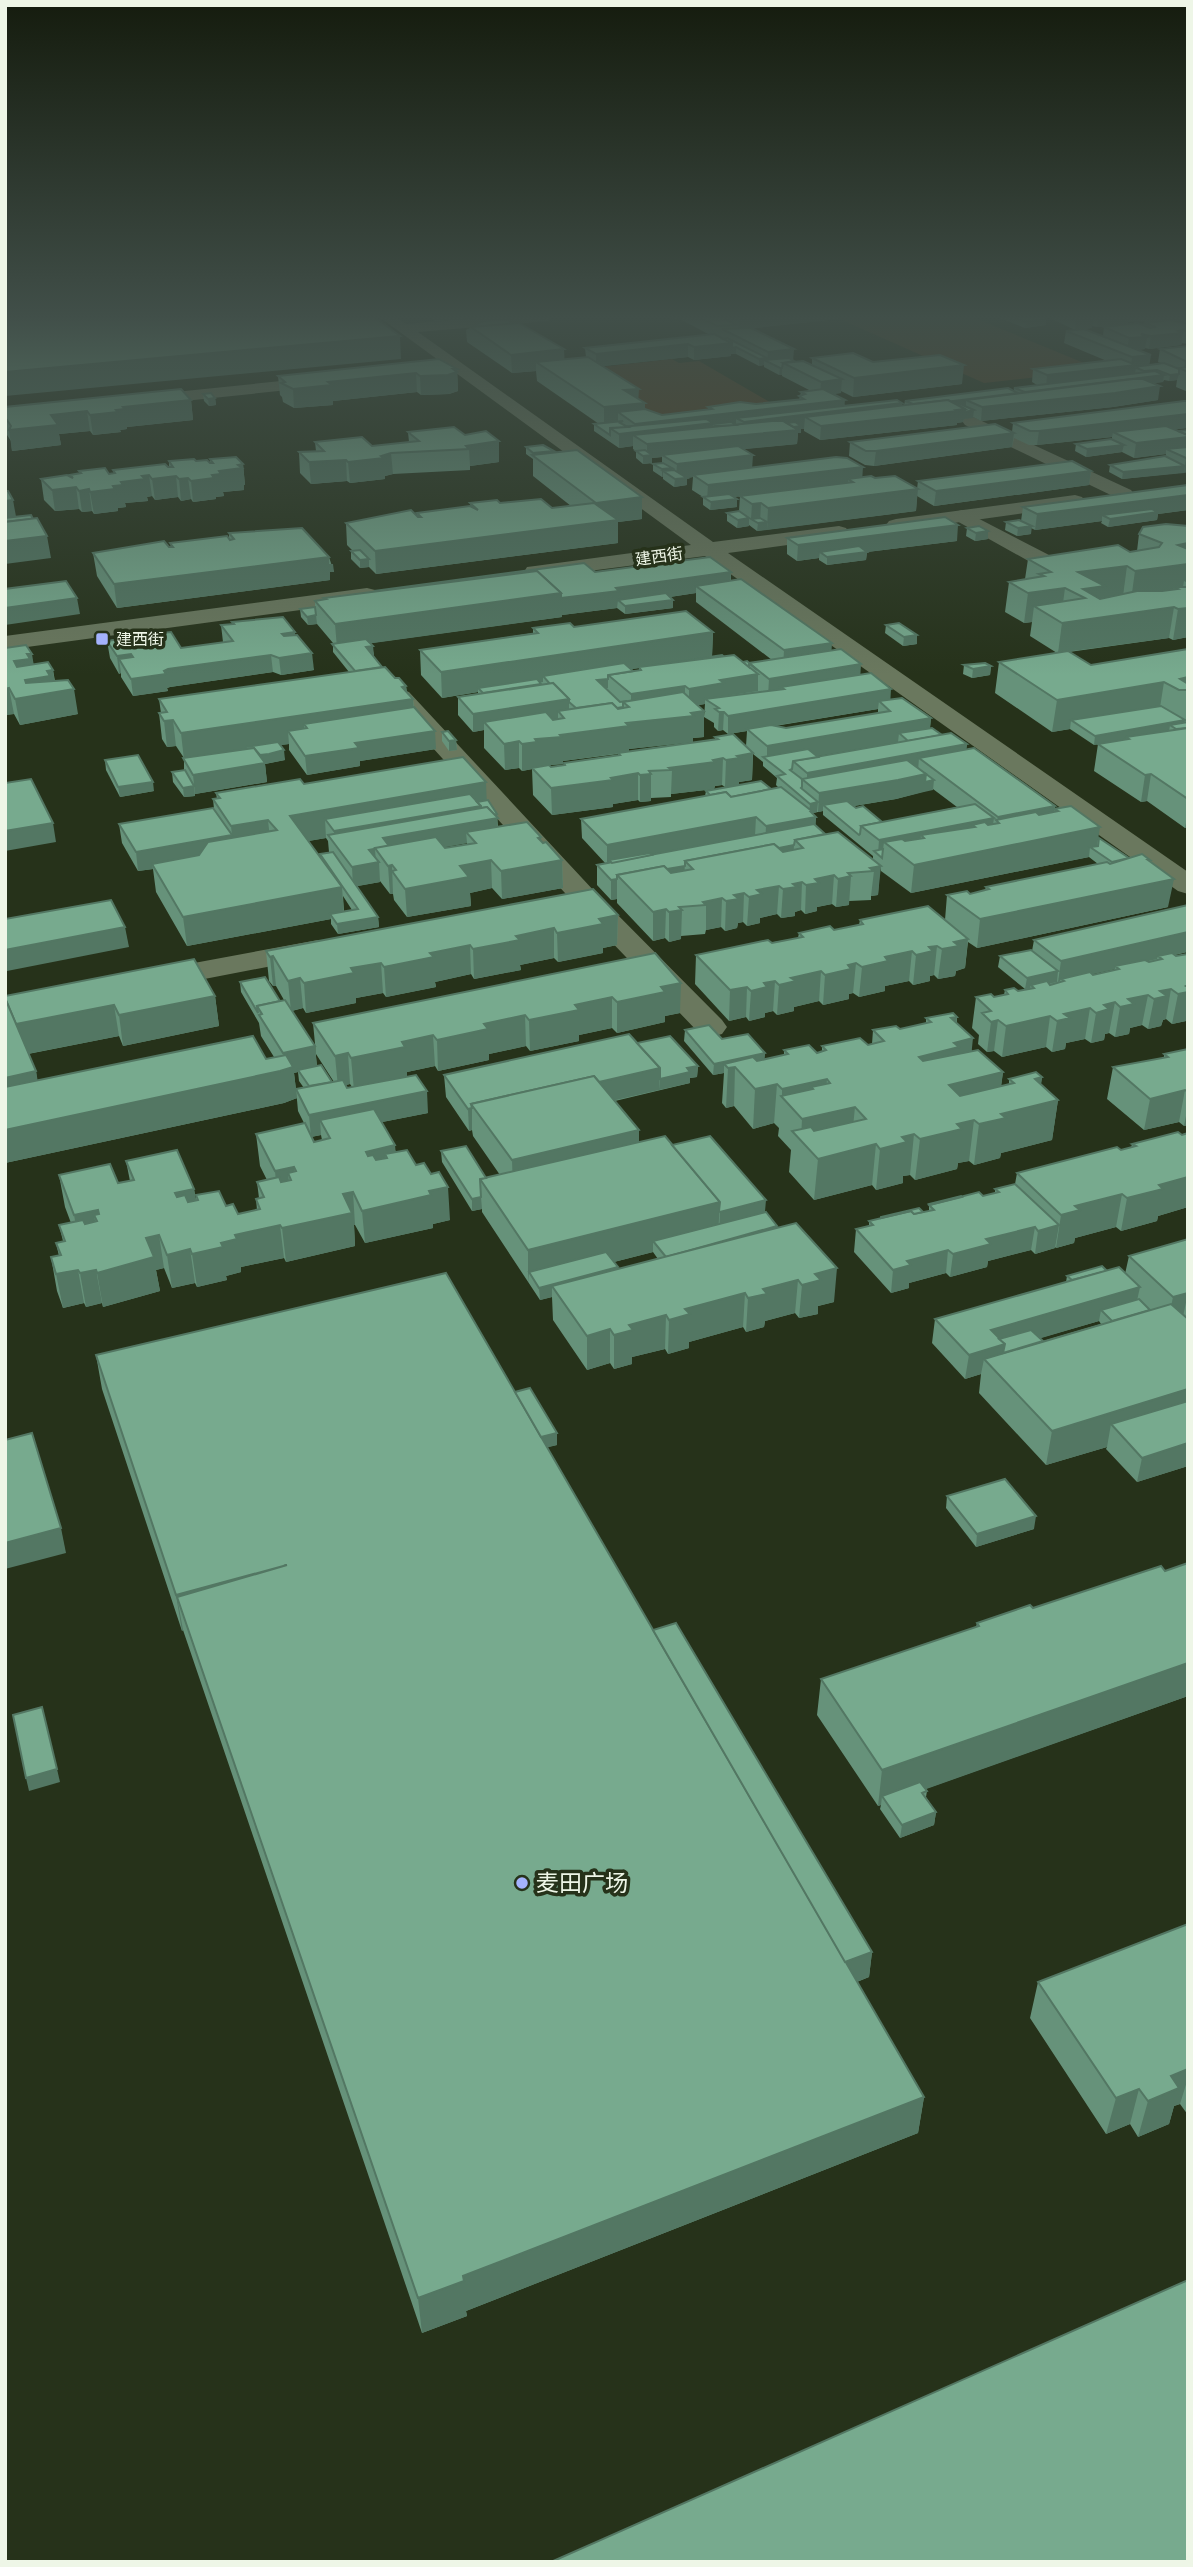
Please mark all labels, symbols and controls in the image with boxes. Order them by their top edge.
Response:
street label: 建西街 [634,544,684,569]
place label: 建西街 [116,630,164,649]
marker: 建西街 [94,631,110,647]
place label: 麦田广场 [536,1870,628,1897]
marker: 麦田广场 [514,1875,530,1891]

